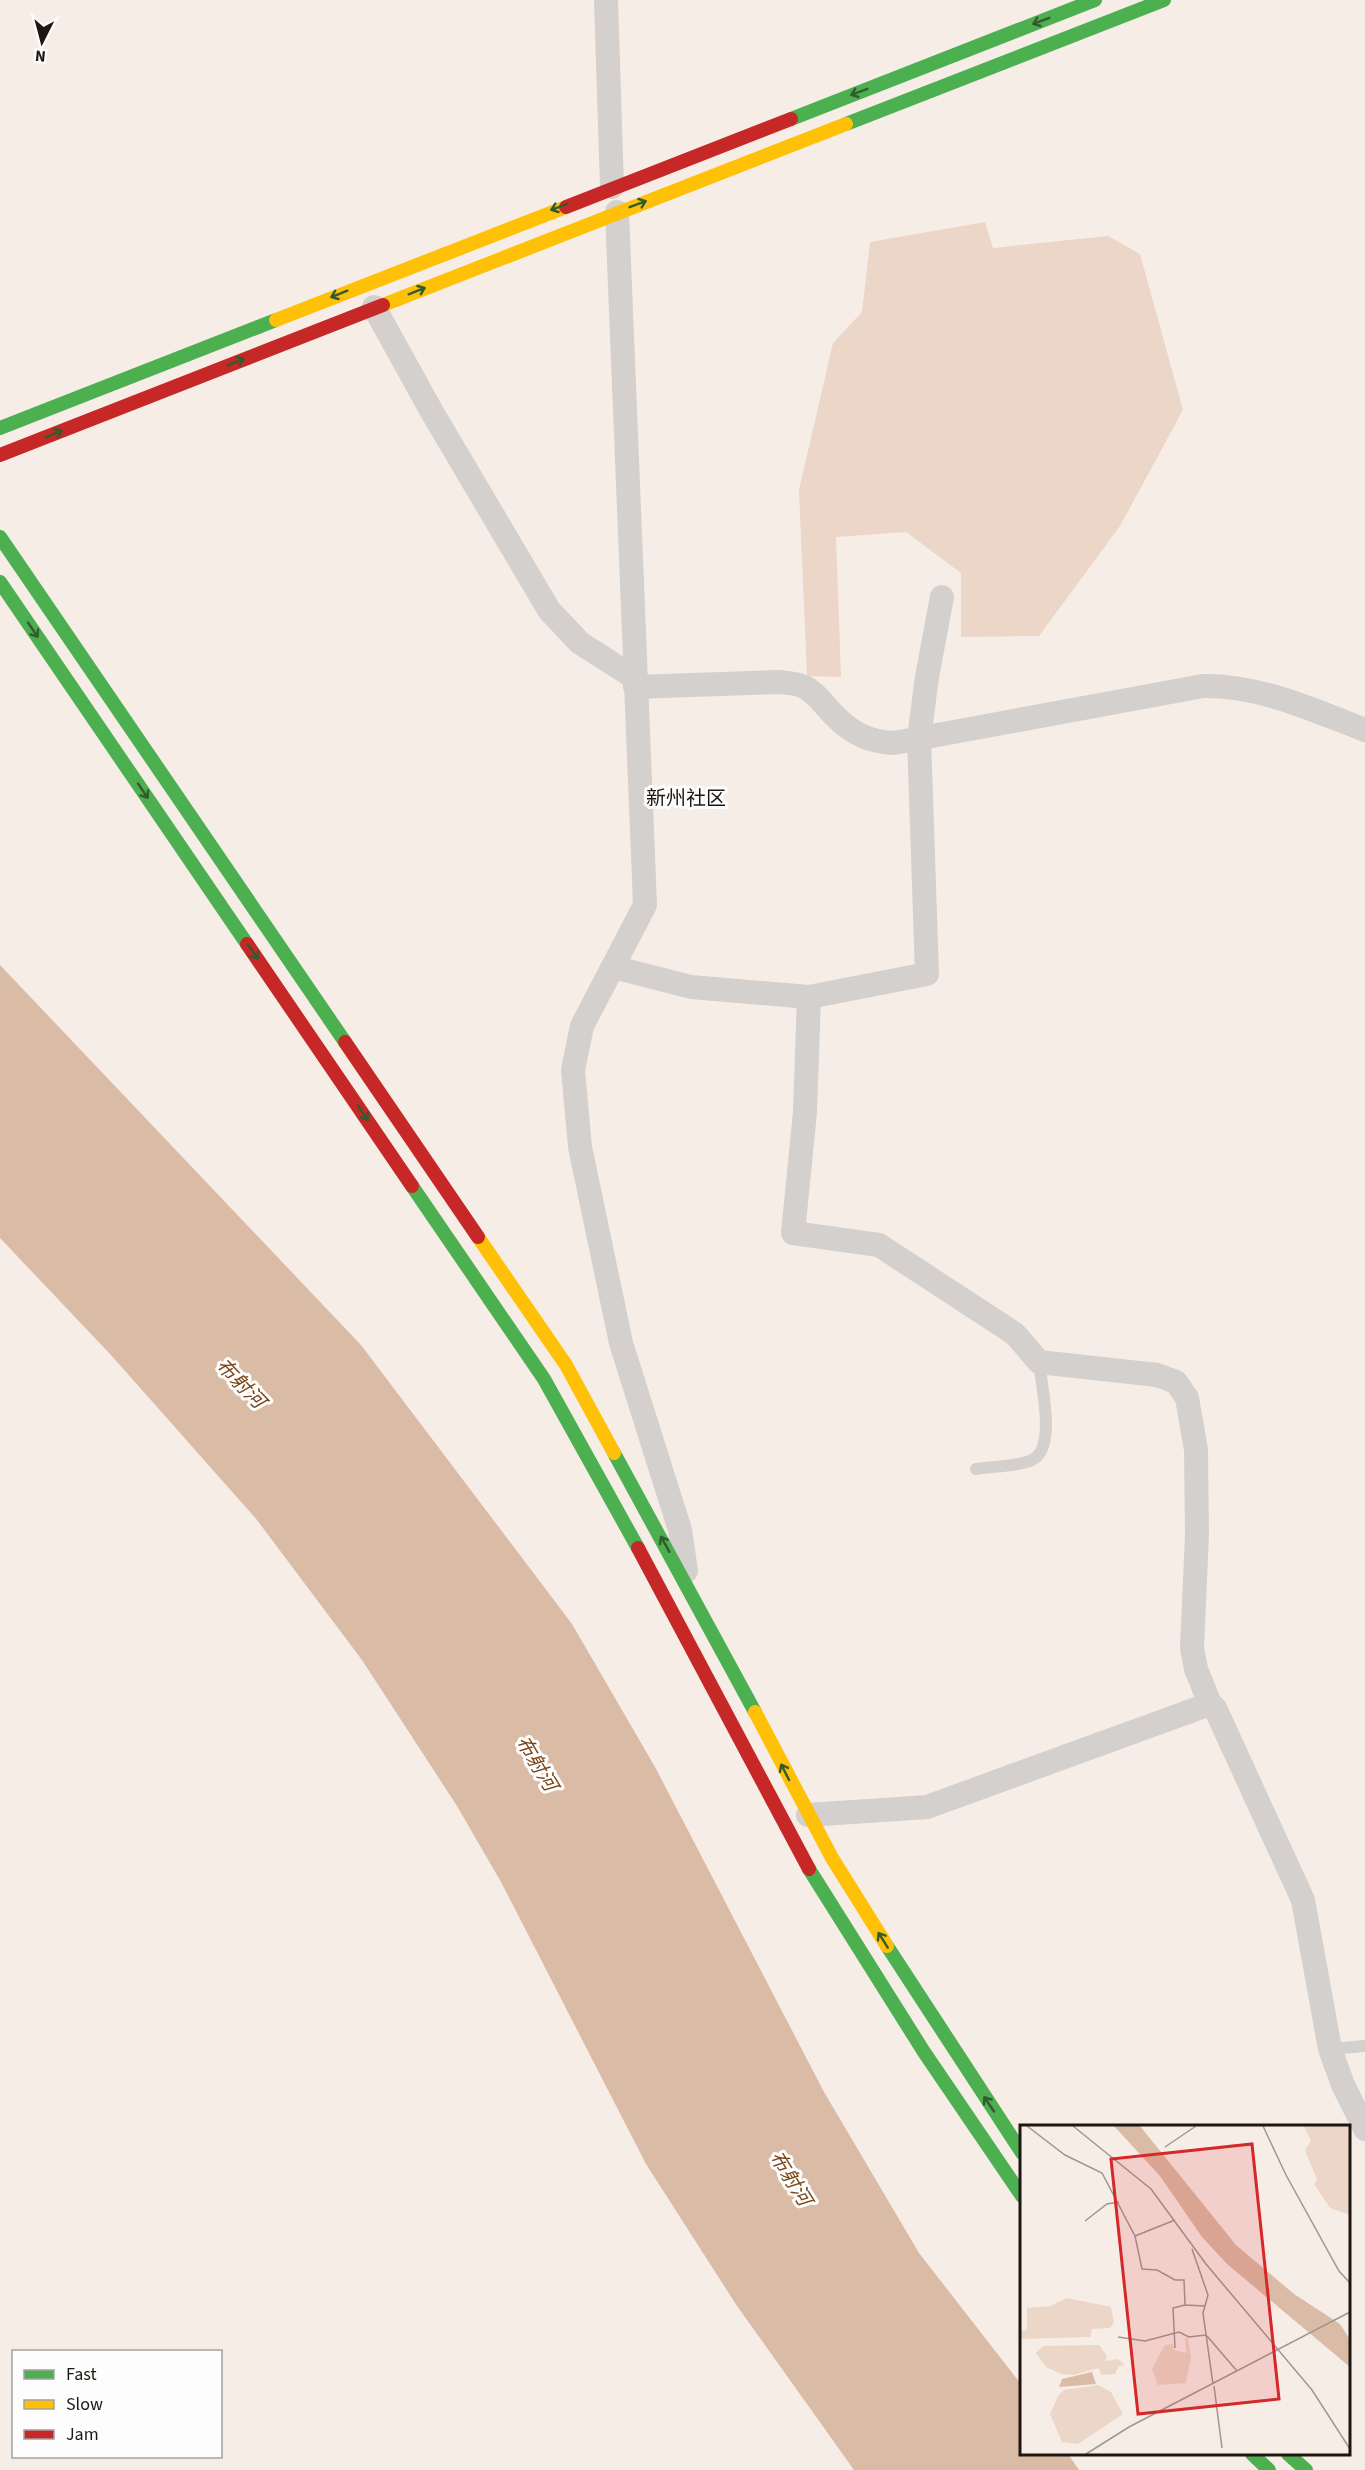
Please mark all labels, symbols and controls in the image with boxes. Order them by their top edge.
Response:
north arrow [12,12,72,72]
one-way arrow [1032,17,1050,28]
text: N [34,44,47,67]
one-way arrow [850,87,868,98]
one-way arrow [628,198,647,209]
one-way arrow [551,203,569,214]
one-way arrow [407,284,426,295]
one-way arrow [330,290,349,301]
one-way arrow [226,356,245,367]
one-way arrow [45,428,63,439]
one-way arrow [27,622,39,638]
one-way arrow [137,783,149,799]
district label: 新州社区 [646,785,726,813]
one-way arrow [247,944,259,960]
one-way arrow [357,1105,369,1121]
water label: 布射河 [209,1352,274,1418]
one-way arrow [658,1535,670,1552]
water label: 布射河 [509,1731,566,1800]
one-way arrow [779,1763,790,1781]
one-way arrow [877,1932,889,1949]
one-way arrow [982,2096,994,2113]
inset map [1020,2125,1350,2455]
water label: 布射河 [762,2146,820,2215]
legend [12,2350,222,2458]
text: Fast [66,2362,97,2387]
text: Slow [66,2392,103,2417]
text: Jam [66,2422,99,2447]

